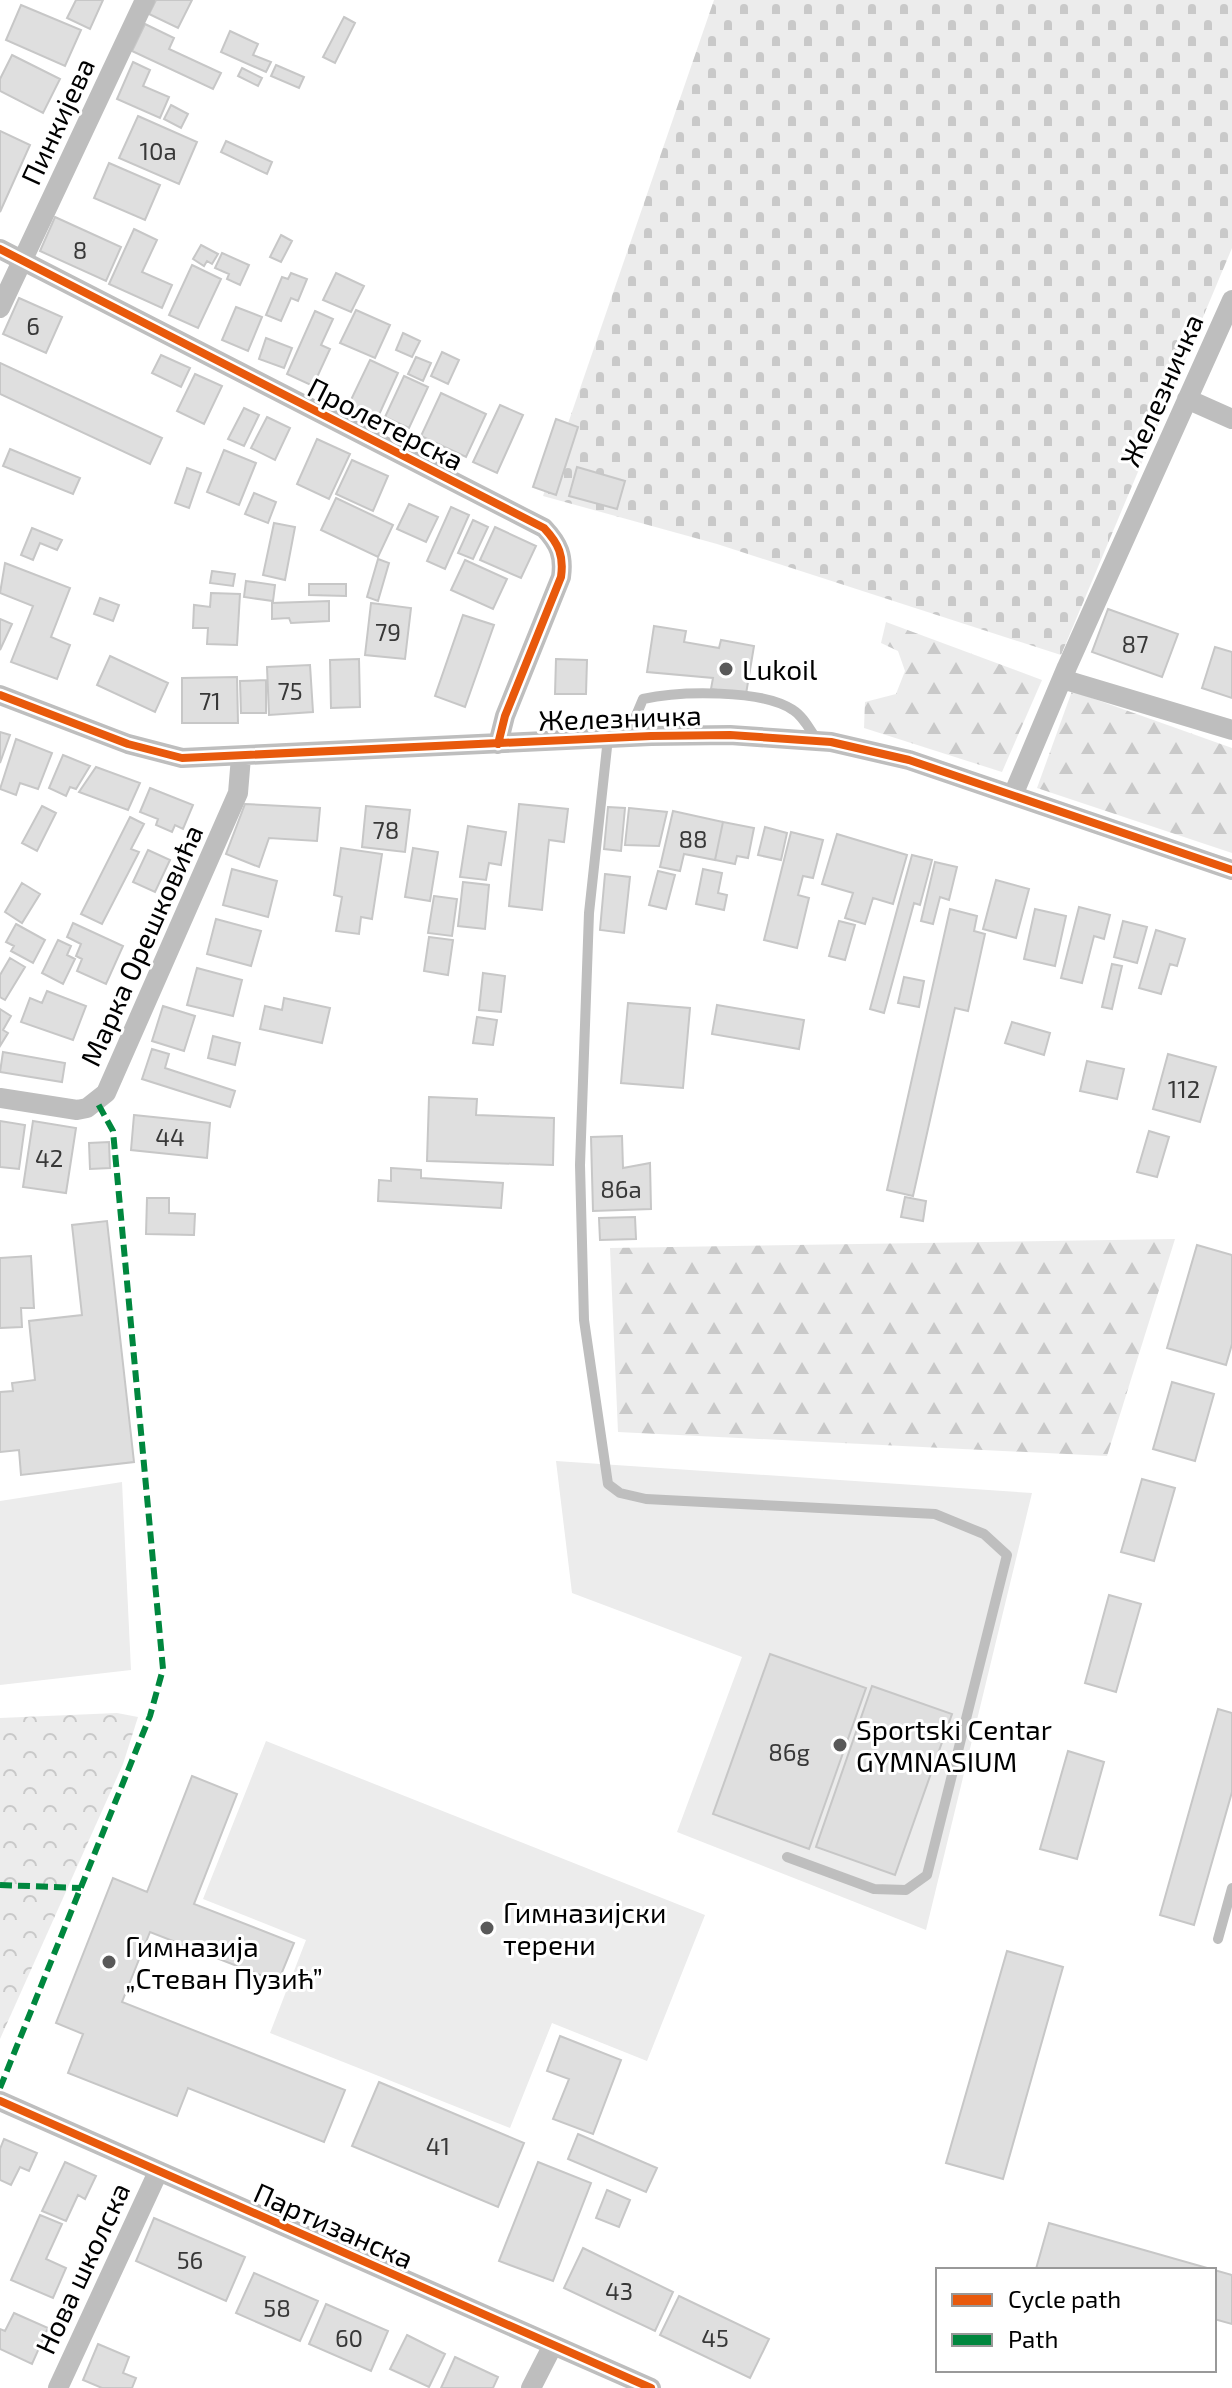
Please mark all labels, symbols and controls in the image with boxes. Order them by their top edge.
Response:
street label: Пинкијева [13,52,101,190]
house number: 10a [139,136,177,165]
house number: 8 [73,235,87,264]
street label: Железничка [1112,309,1210,471]
house number: 6 [26,311,40,340]
street label: Пролетерска [302,369,470,477]
house number: 79 [375,617,401,646]
house number: 87 [1122,629,1148,658]
place label: Lukoil [742,652,818,686]
marker: Lukoil [717,660,735,678]
house number: 75 [277,676,303,705]
house number: 71 [199,686,221,715]
street label: Железничка [538,697,702,737]
house number: 78 [373,815,399,844]
street label: Марка Орешковића [73,819,209,1071]
house number: 88 [678,824,708,853]
house number: 112 [1168,1074,1200,1103]
house number: 44 [155,1122,185,1151]
house number: 42 [35,1143,63,1172]
house number: 86a [600,1174,642,1203]
place label: Sportski Centar GYMNASIUM [856,1712,1052,1778]
marker: Sportski Centar GYMNASIUM [831,1736,849,1754]
house number: 86g [768,1737,810,1766]
place label: Гимназијски терени [503,1895,666,1961]
marker: Гимназијски терени [478,1919,496,1937]
place label: Гимназија „Стеван Пузић” [125,1929,323,1995]
marker: Гимназија „Стеван Пузић” [100,1953,118,1971]
house number: 41 [426,2131,450,2160]
street label: Партизанска [249,2175,419,2275]
street label: Нова школска [27,2177,137,2359]
house number: 56 [177,2245,203,2274]
legend [936,2268,1216,2372]
house number: 43 [605,2276,633,2305]
text: Cycle path [1008,2284,1121,2313]
house number: 58 [263,2293,291,2322]
house number: 60 [335,2323,363,2352]
house number: 45 [701,2323,729,2352]
text: Path [1008,2324,1058,2353]

